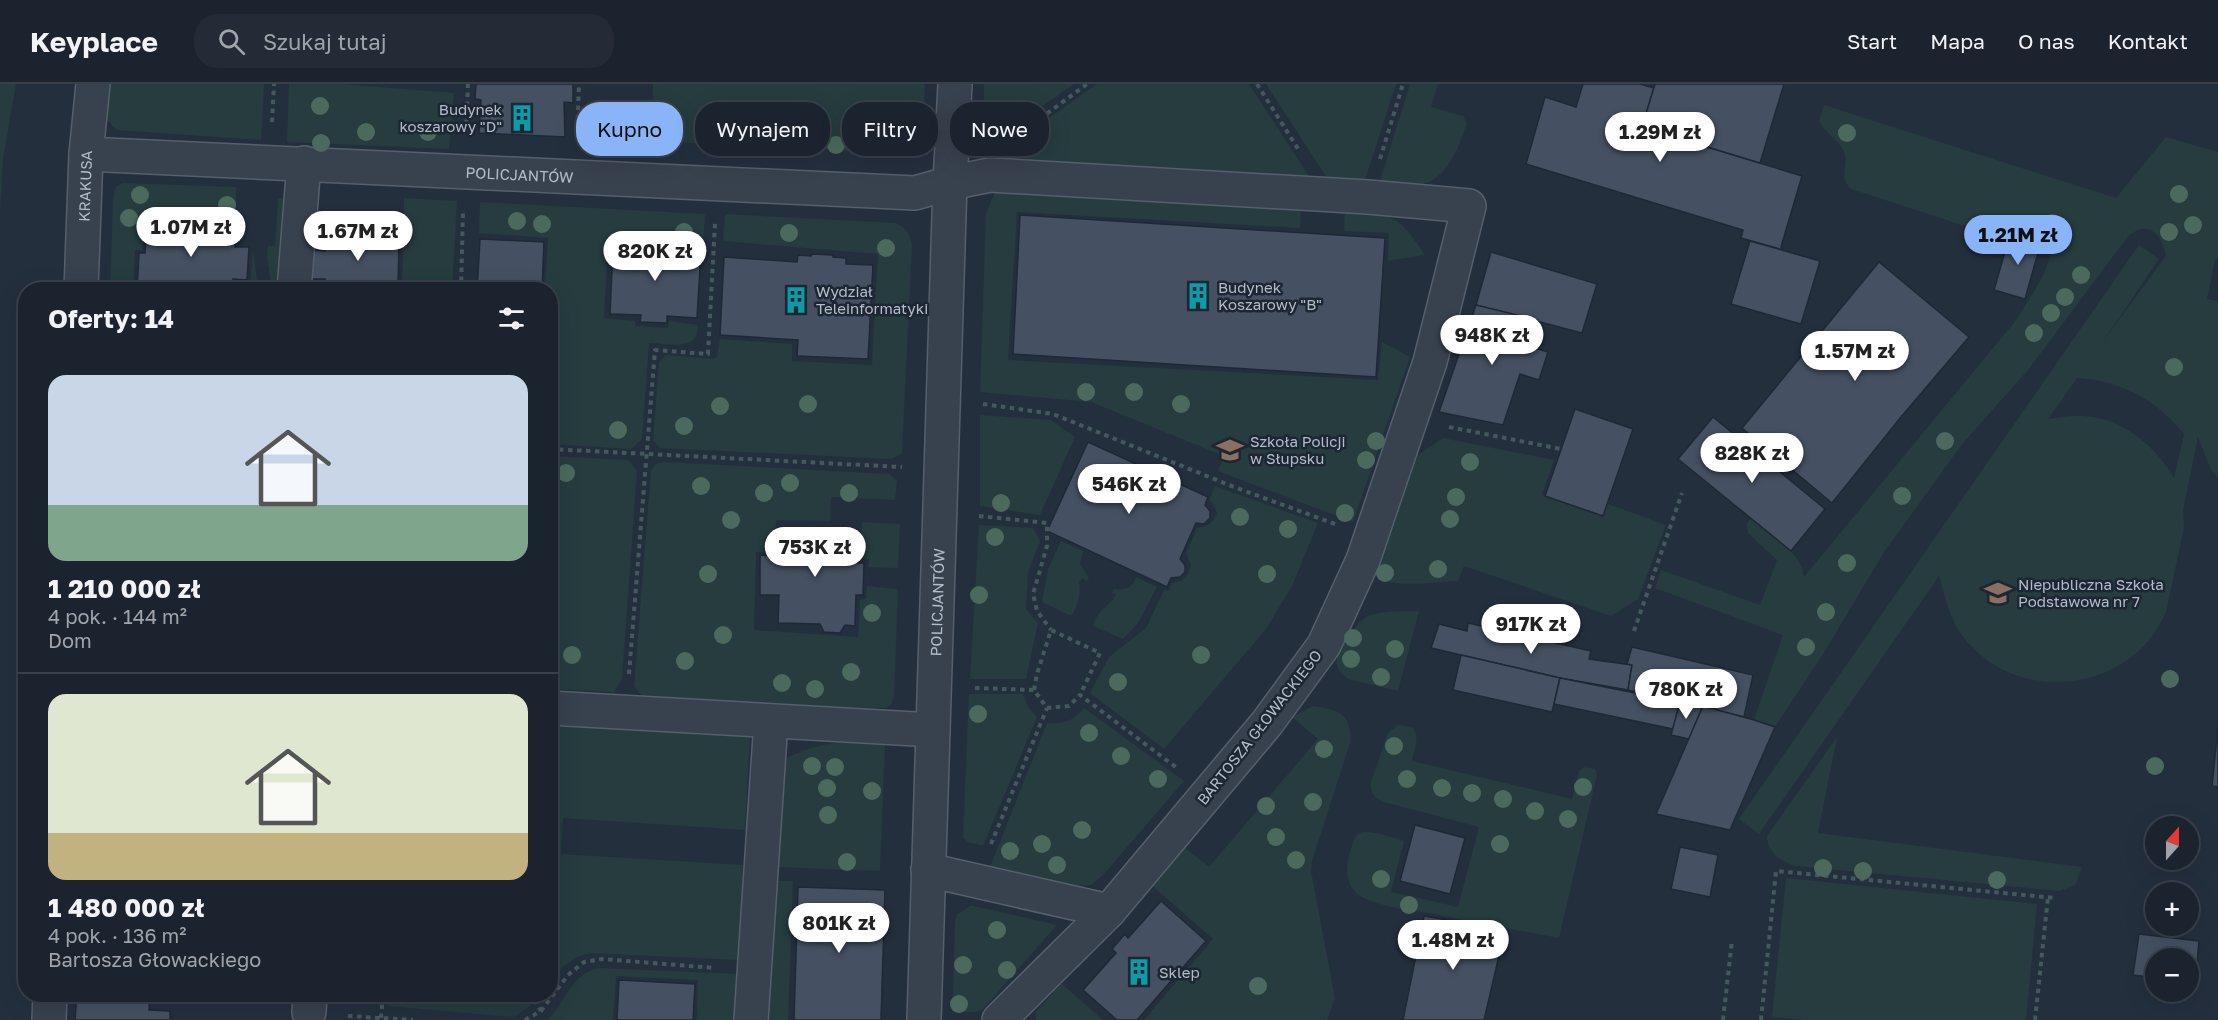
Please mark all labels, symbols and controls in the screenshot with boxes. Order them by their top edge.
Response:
search box [194,14,614,68]
text: Keyplace [30,25,158,58]
icon: search [215,25,248,58]
text: Szukaj tutaj [263,28,387,55]
text: Start [1847,28,1897,54]
text: Mapa [1930,28,1985,54]
text: O nas [2018,28,2075,54]
text: Kontakt [2108,28,2188,54]
place label: Budynek koszarowy "D" [399,100,503,135]
chip: Kupno [576,102,683,156]
chip: Wynajem [695,102,830,156]
chip: Filtry [842,102,938,156]
chip: Nowe [950,102,1049,156]
building icon: Budynek koszarowy "D" [507,103,537,133]
pin: 1.29M zł [1598,112,1722,163]
text: 1.29M zł [1619,119,1701,143]
street label: KRAKUSA [75,150,95,222]
street label: POLICJANTÓW [465,163,574,186]
pin: 1.07M zł [129,207,253,258]
pin: 1.67M zł [296,211,420,262]
text: 1.07M zł [150,214,232,238]
pin: 1.21M zł [1956,215,2080,266]
text: 1.67M zł [318,218,398,242]
text: 1.21M zł [1978,222,2058,246]
pin: 820K zł [600,231,710,282]
text: 820K zł [617,238,693,262]
place label: Budynek Koszarowy "B" [1218,278,1322,313]
building icon: Budynek Koszarowy "B" [1183,281,1213,311]
place label: Wydział Teleinformatyki [816,282,928,317]
building icon: Wydział Teleinformatyki [781,285,811,315]
icon: filters [495,302,528,335]
text: Oferty: 14 [48,303,174,334]
pin: 948K zł [1437,315,1547,366]
text: 948K zł [1454,322,1530,346]
pin: 1.57M zł [1793,331,1917,382]
text: 1.57M zł [1815,338,1895,362]
icon: home [234,414,342,522]
place label: Szkoła Policji w Słupsku [1250,432,1345,467]
pin: 828K zł [1697,433,1807,484]
school or university icon: Szkoła Policji w Słupsku [1215,435,1245,465]
text: 828K zł [1715,440,1790,464]
pin: 546K zł [1074,464,1184,515]
text: 546K zł [1092,471,1166,495]
pin: 753K zł [760,527,870,578]
text: 753K zł [779,534,851,558]
street label: POLICJANTÓW [926,548,948,657]
text: 1 210 000 zł [48,573,201,604]
place label: Niepubliczna Szkoła Podstawowa nr 7 [2018,575,2164,610]
school or university icon: Niepubliczna Szkoła Podstawowa nr 7 [1983,578,2013,608]
text: 4 pok. · 144 m² [48,604,187,628]
pin: 917K zł [1476,604,1586,655]
text: 917K zł [1495,611,1567,635]
text: Dom [48,628,92,652]
street label: BARTOSZA GŁOWACKIEGO [1193,646,1325,808]
pin: 780K zł [1631,669,1741,720]
text: 780K zł [1649,676,1723,700]
icon: home [234,733,342,841]
north arrow [2145,816,2199,870]
map controls [2145,816,2199,1002]
button: + [2145,882,2199,936]
text: 1 480 000 zł [48,892,204,923]
pin: 801K zł [784,903,894,954]
text: 801K zł [802,910,876,934]
pin: 1.48M zł [1391,920,1515,971]
text: 4 pok. · 136 m² [48,923,186,947]
text: 1.48M zł [1412,927,1494,951]
text: Bartosza Głowackiego [48,947,261,971]
button: − [2145,948,2199,1002]
building icon: Sklep [1124,957,1154,987]
place label: Sklep [1159,963,1200,981]

